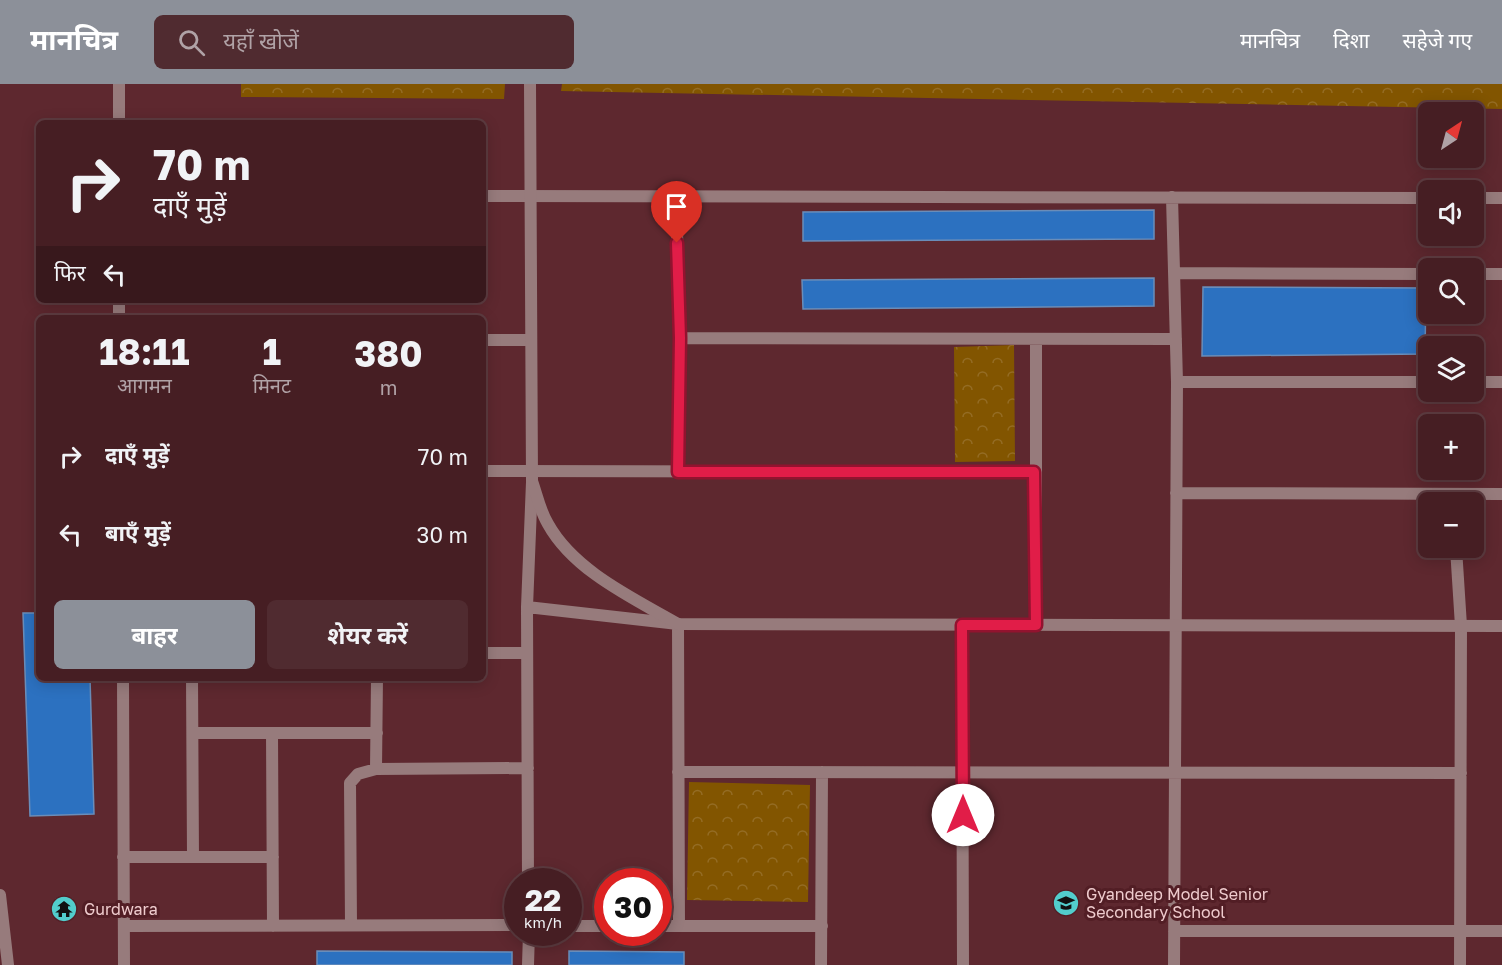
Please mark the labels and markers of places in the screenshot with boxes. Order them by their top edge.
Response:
pin [651,181,702,243]
place label: Gyandeep Model Senior Secondary School [1086,884,1268,922]
school or university icon: Gyandeep Model Senior Secondary School [1051,888,1081,918]
temple icon: Gurdwara [49,894,79,924]
place label: Gurdwara [84,899,158,919]

